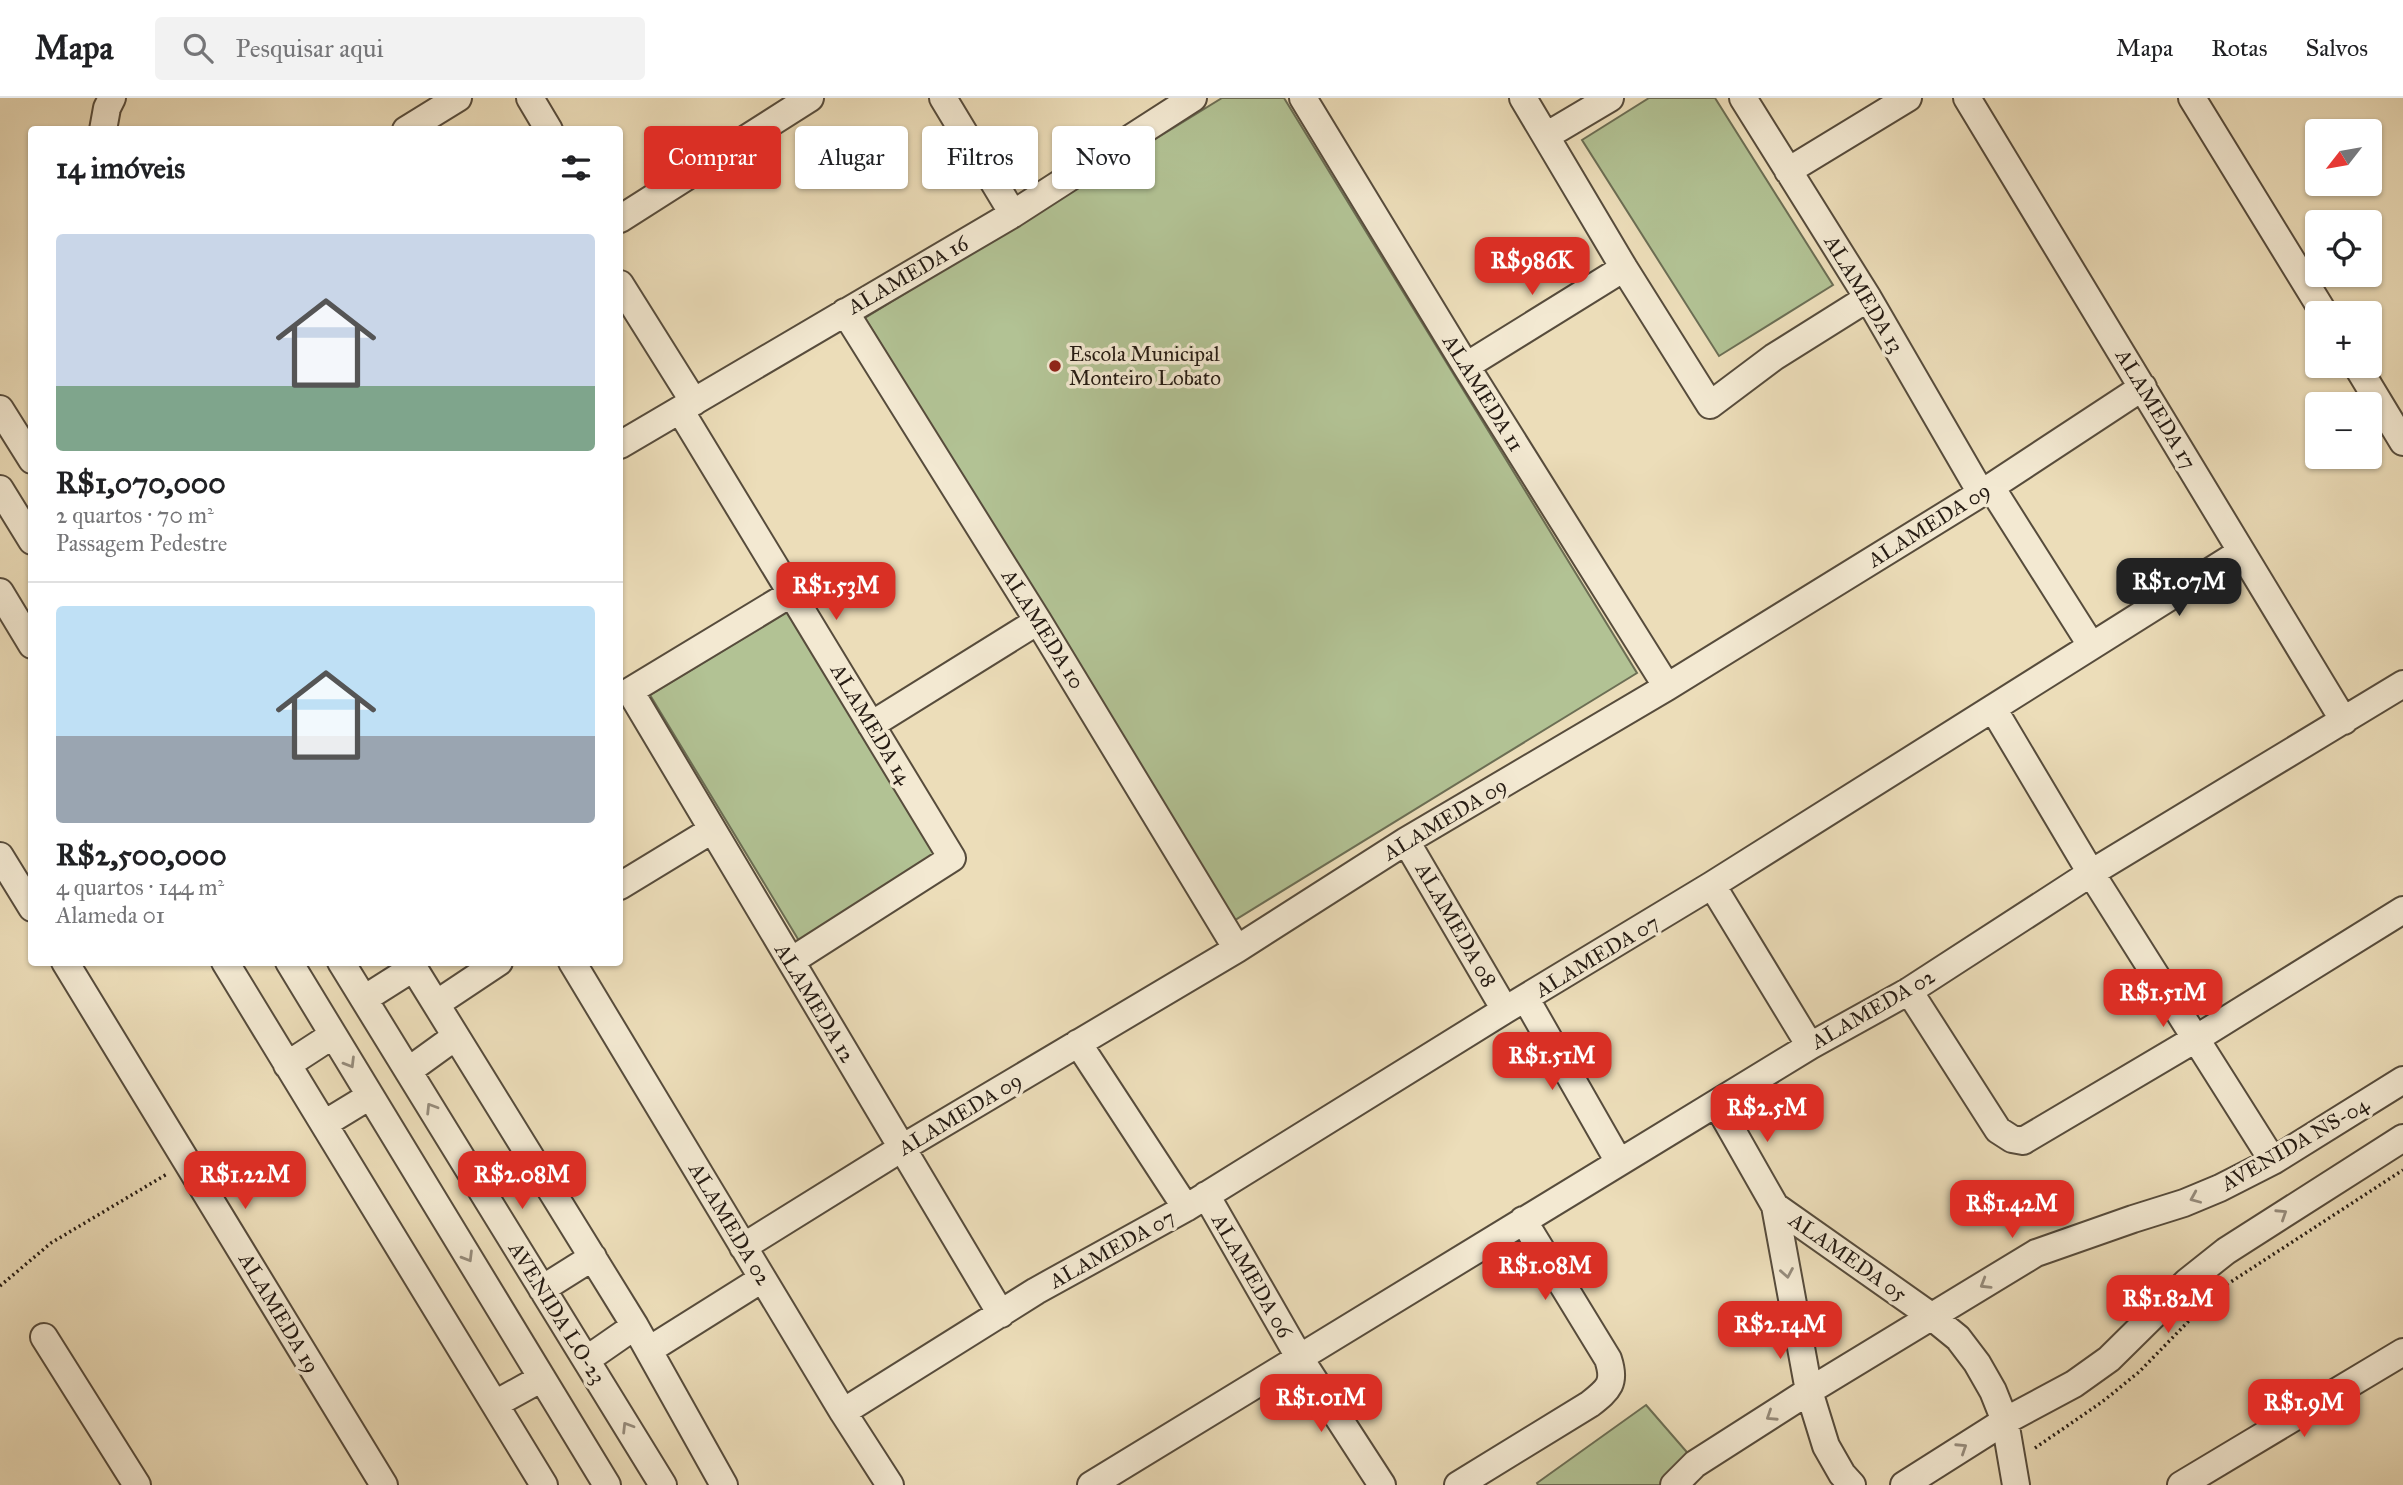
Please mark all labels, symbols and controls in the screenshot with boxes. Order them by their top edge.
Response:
search box [155,17,645,80]
text: Mapa [35,28,113,68]
icon: search [179,29,217,67]
text: Pesquisar aqui [235,32,384,64]
text: Mapa [2116,33,2173,63]
text: Rotas [2211,33,2267,63]
text: Salvos [2305,33,2368,63]
north arrow [2305,119,2382,196]
map controls [2305,119,2382,469]
chip: Comprar [644,126,781,189]
chip: Alugar [795,126,908,189]
chip: Filtros [922,126,1038,189]
chip: Novo [1052,126,1155,189]
icon: filters [557,149,595,187]
text: 14 imóveis [56,150,185,186]
button: locate [2305,210,2382,287]
street label: ALAMEDA 16 [842,229,974,320]
street label: ALAMEDA 13 [1818,230,1909,358]
pin: R$986K [1475,238,1589,297]
text: R$986K [1491,246,1573,274]
icon: home [263,280,389,406]
button: + [2305,301,2382,378]
street label: ALAMEDA 11 [1436,329,1529,456]
place label: Escola Municipal Monteiro Lobato [1069,341,1221,391]
street label: ALAMEDA 17 [2109,343,2202,474]
marker: Escola Municipal Monteiro Lobato [1047,358,1063,374]
button: − [2305,392,2382,469]
text: R$1,070,000 [56,465,226,501]
street label: ALAMEDA 09 [1862,477,1995,574]
text: 2 quartos · 70 m² [56,501,214,529]
text: Passagem Pedestre [56,529,227,557]
pin: R$1.07M [2114,559,2244,618]
pin: R$1.53M [771,562,901,622]
street label: ALAMEDA 10 [995,563,1090,694]
text: R$1.07M [2132,567,2226,595]
text: R$1.53M [792,571,880,599]
icon: home [263,652,389,778]
street label: ALAMEDA 14 [824,658,918,790]
street label: ALAMEDA 09 [1378,772,1511,867]
text: R$2,500,000 [56,837,227,873]
street label: ALAMEDA 08 [1409,857,1502,992]
text: 4 quartos · 144 m² [56,873,224,901]
text: Alameda 01 [56,901,165,929]
street label: ALAMEDA 07 [1530,909,1663,1004]
street label: ALAMEDA 12 [769,938,861,1068]
street label: ALAMEDA 02 [1806,963,1940,1055]
pin: R$1.51M [2098,970,2228,1029]
text: R$1.51M [2119,978,2207,1006]
pin: R$1.51M [1487,1032,1617,1092]
text: R$1.51M [1508,1041,1596,1069]
one-way arrow [341,1055,354,1068]
street label: ALAMEDA 09 [893,1067,1026,1162]
pin: R$2.5M [1710,1084,1824,1144]
street label: AVENIDA NS-04 [2216,1091,2375,1197]
text: R$2.5M [1727,1093,1807,1121]
one-way arrow [426,1103,439,1116]
pin: R$1.22M [180,1152,310,1211]
pin: R$2.08M [457,1152,587,1211]
street label: ALAMEDA 02 [683,1157,777,1291]
text: R$1.22M [200,1160,290,1188]
text: R$2.08M [474,1160,570,1188]
pin: R$1.42M [1947,1180,2077,1240]
text: R$1.42M [1966,1189,2058,1217]
one-way arrow [2190,1190,2202,1204]
street label: ALAMEDA 07 [1044,1204,1179,1295]
street label: ALAMEDA 05 [1783,1206,1912,1307]
street label: ALAMEDA 06 [1206,1208,1299,1344]
one-way arrow [2274,1210,2287,1223]
street label: AVENIDA LO-23 [502,1236,611,1389]
pin: R$1.08M [1480,1242,1610,1302]
street label: ALAMEDA 19 [232,1247,325,1378]
one-way arrow [460,1249,473,1262]
text: R$1.08M [1498,1251,1592,1279]
one-way arrow [1779,1267,1794,1279]
one-way arrow [1980,1275,1993,1288]
pin: R$1.82M [2103,1276,2233,1335]
text: R$1.82M [2122,1284,2214,1312]
pin: R$2.14M [1715,1302,1845,1361]
text: R$2.14M [1734,1310,1826,1338]
pin: R$1.01M [1256,1374,1386,1434]
pin: R$1.9M [2247,1380,2361,1439]
text: R$1.01M [1276,1383,1366,1411]
text: R$1.9M [2264,1388,2344,1416]
one-way arrow [1765,1408,1778,1421]
one-way arrow [623,1421,636,1434]
one-way arrow [1954,1444,1967,1457]

